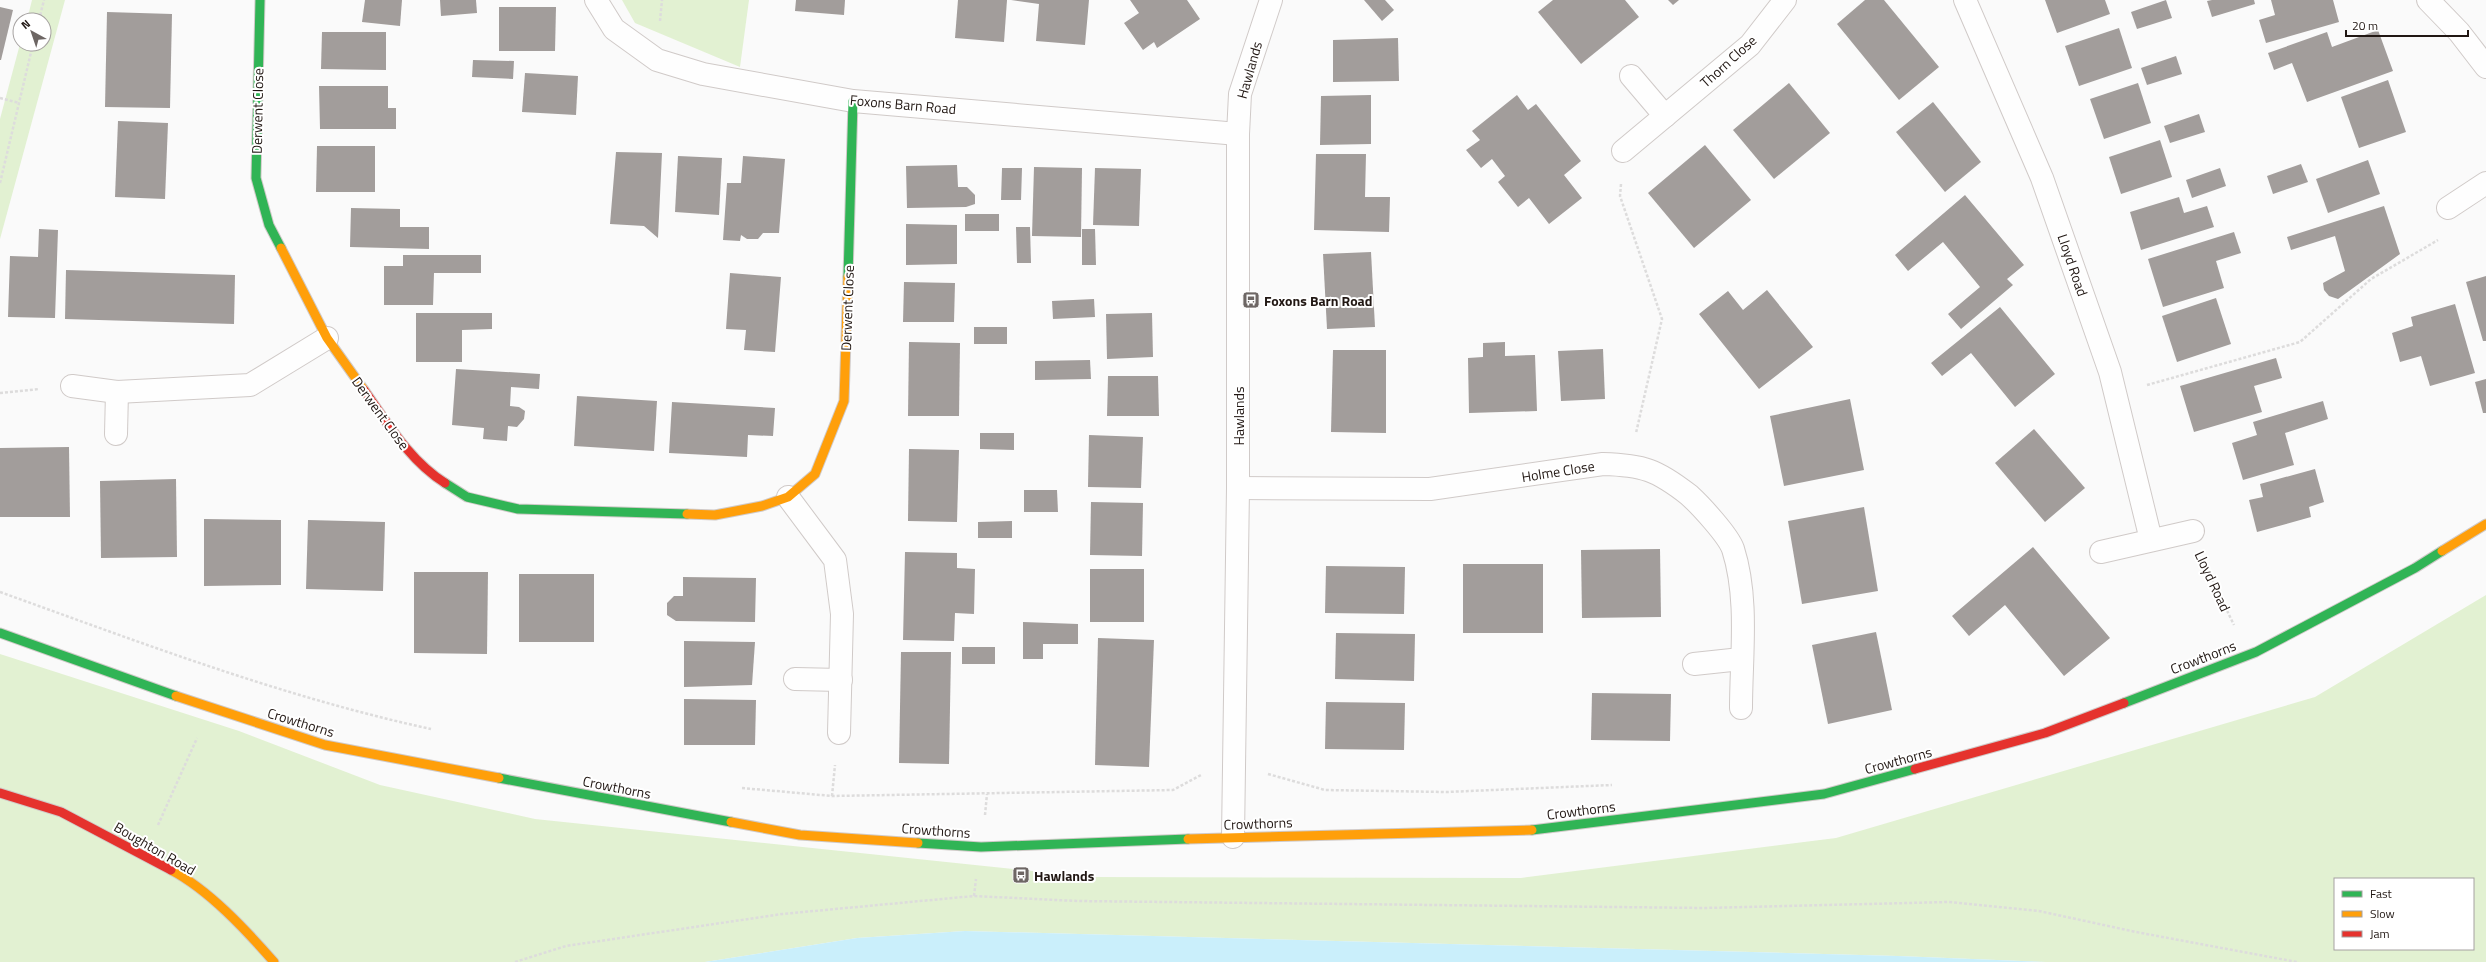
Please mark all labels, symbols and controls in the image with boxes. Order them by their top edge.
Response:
north arrow [12,12,52,52]
scale bar [2346,12,2468,38]
text: N [18,16,34,33]
text: 20 m [2352,16,2378,35]
street label: Thorn Close [1695,30,1761,92]
street label: Hawlands [1231,39,1267,101]
street label: Derwent Close [246,68,268,154]
street label: Foxons Barn Road [849,89,957,119]
street label: Lloyd Road [2053,231,2093,299]
street label: Derwent Close [835,265,859,351]
bus stop icon: Foxons Barn Road [1241,290,1261,310]
place label: Foxons Barn Road [1264,290,1372,311]
street label: Derwent Close [347,372,415,454]
street label: Hawlands [1228,387,1249,445]
street label: Holme Close [1520,455,1596,487]
street label: Lloyd Road [2190,547,2236,615]
street label: Crowthorns [2167,635,2239,679]
street label: Crowthorns [265,702,337,742]
street label: Crowthorns [1862,741,1934,779]
street label: Crowthorns [581,770,653,804]
street label: Crowthorns [1546,795,1616,825]
street label: Crowthorns [1223,811,1293,835]
street label: Boughton Road [110,816,200,880]
street label: Crowthorns [901,817,971,843]
bus stop icon: Hawlands [1011,865,1031,885]
place label: Hawlands [1034,865,1095,886]
legend [2334,878,2474,950]
text: Fast [2370,884,2393,903]
text: Slow [2370,904,2395,923]
text: Jam [2370,924,2390,943]

